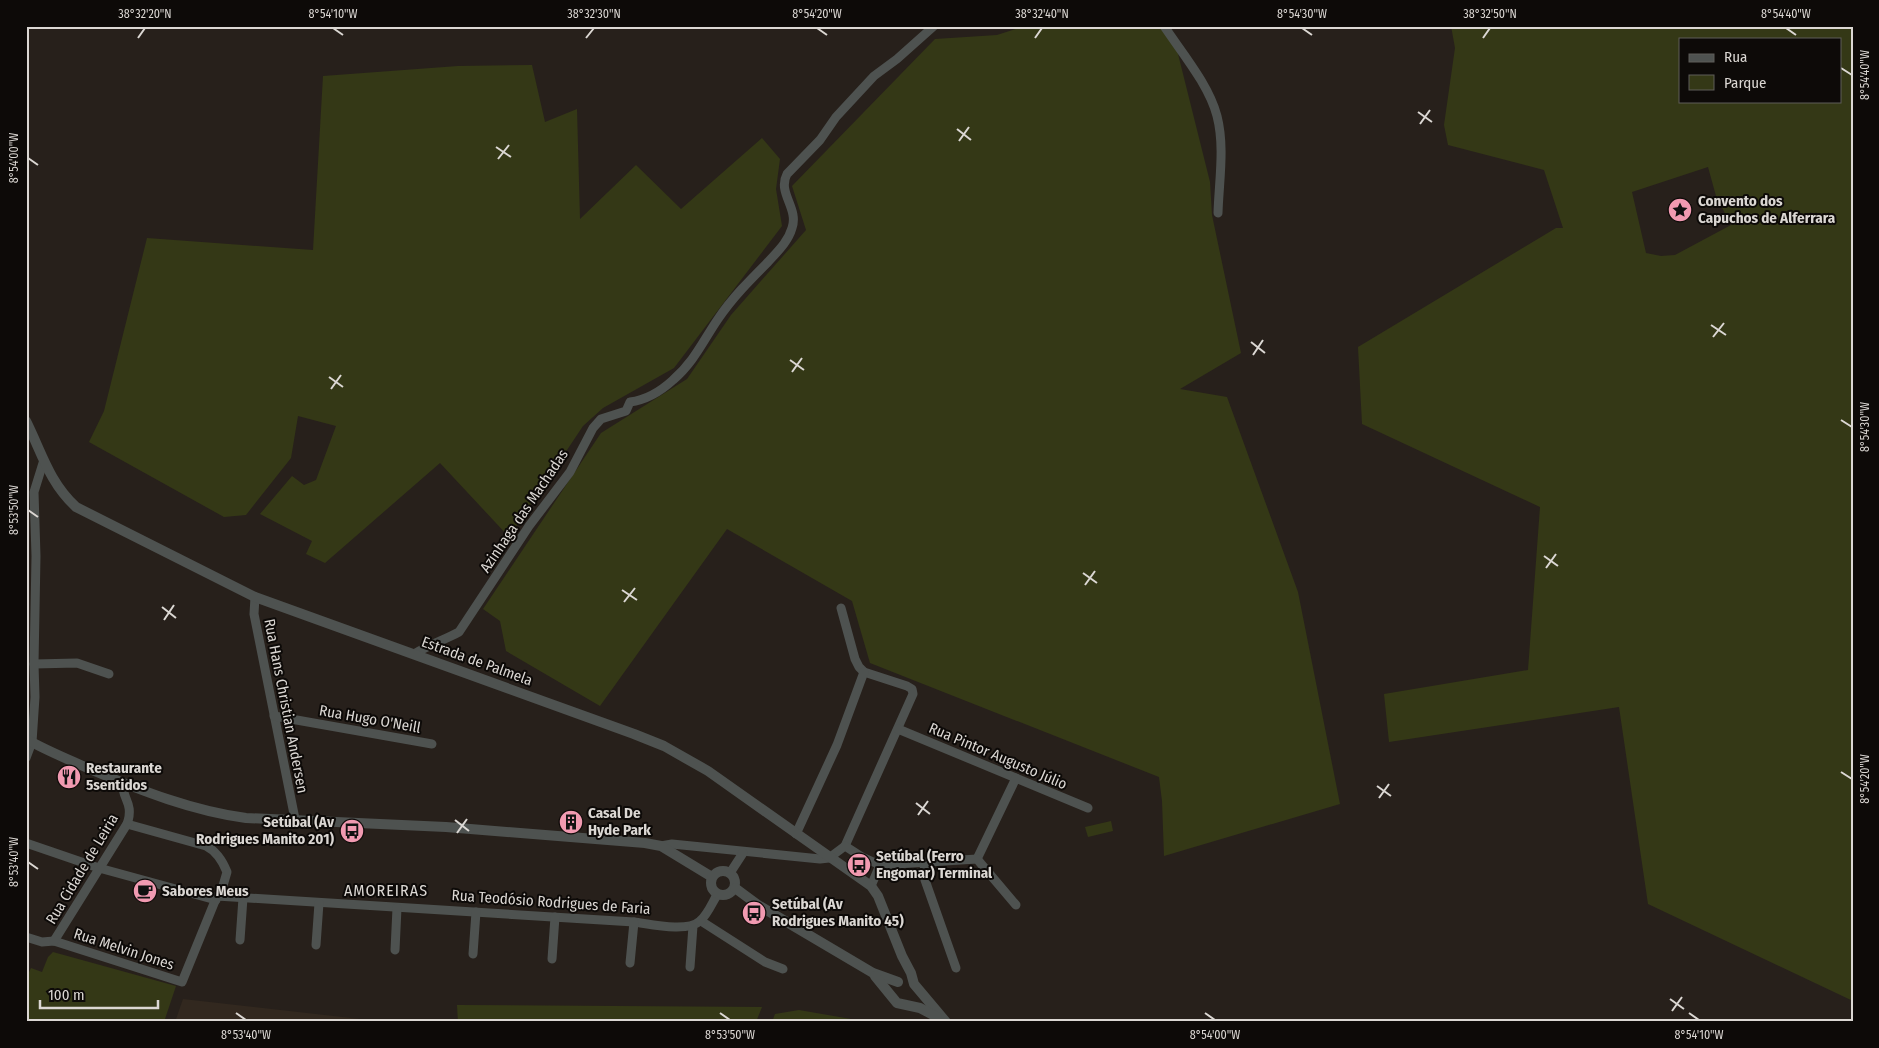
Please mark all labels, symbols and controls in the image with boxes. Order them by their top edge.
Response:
text: 38°32'20"N [118,7,172,21]
text: 8°54'10"W [308,7,358,21]
text: 38°32'30"N [567,7,621,21]
text: 8°54'20"W [792,7,842,21]
text: 38°32'40"N [1015,7,1069,21]
text: 8°54'30"W [1277,7,1327,21]
text: 38°32'50"N [1463,7,1517,21]
text: 8°54'40"W [1761,7,1811,21]
legend [1679,38,1842,102]
text: Rua [1724,48,1747,66]
text: 8°54'40"W [1858,50,1872,100]
text: Parque [1724,74,1767,92]
text: 8°54'00"W [7,133,21,183]
place label: Convento dos Capuchos de Alferrara [1698,192,1836,227]
place icon: Convento dos Capuchos de Alferrara [1667,197,1693,223]
text: 8°54'30"W [1858,402,1872,452]
street label: Azinhaga das Machadas [476,446,572,576]
text: 8°53'50"W [7,485,21,535]
street label: Rua Hans Christian Andersen [260,617,312,795]
street label: Estrada de Palmela [419,633,535,689]
street label: Rua Hugo O'Neill [318,701,422,737]
street label: Rua Pintor Augusto Júlio [926,719,1070,793]
text: 8°54'20"W [1858,754,1872,804]
place label: Restaurante 5sentidos [86,759,162,794]
restaurant icon: Restaurante 5sentidos [56,764,82,790]
place label: Casal De Hyde Park [588,804,651,839]
building icon: Casal De Hyde Park [558,809,584,835]
street label: Rua Cidade de Leiria [42,811,122,927]
place label: Setúbal (Av Rodrigues Manito 201) [196,813,335,848]
bus stop icon: Setúbal (Av Rodrigues Manito 201) [339,818,365,844]
text: 8°53'40"W [7,837,21,887]
place label: Setúbal (Ferro Engomar) Terminal [876,847,993,882]
bus stop icon: Setúbal (Ferro Engomar) Terminal [846,852,872,878]
cafe icon: Sabores Meus [132,878,158,904]
district label: AMOREIRAS [344,881,428,900]
place label: Sabores Meus [162,882,249,900]
street label: Rua Teodósio Rodrigues de Faria [451,886,651,918]
place label: Setúbal (Av Rodrigues Manito 45) [772,895,904,930]
bus stop icon: Setúbal (Av Rodrigues Manito 45) [741,900,767,926]
street label: Rua Melvin Jones [72,924,176,974]
scale bar [40,978,158,1010]
text: 100 m [48,986,85,1004]
text: 8°53'40"W [221,1028,271,1042]
text: 8°53'50"W [705,1028,755,1042]
text: 8°54'00"W [1190,1028,1240,1042]
text: 8°54'10"W [1674,1028,1724,1042]

